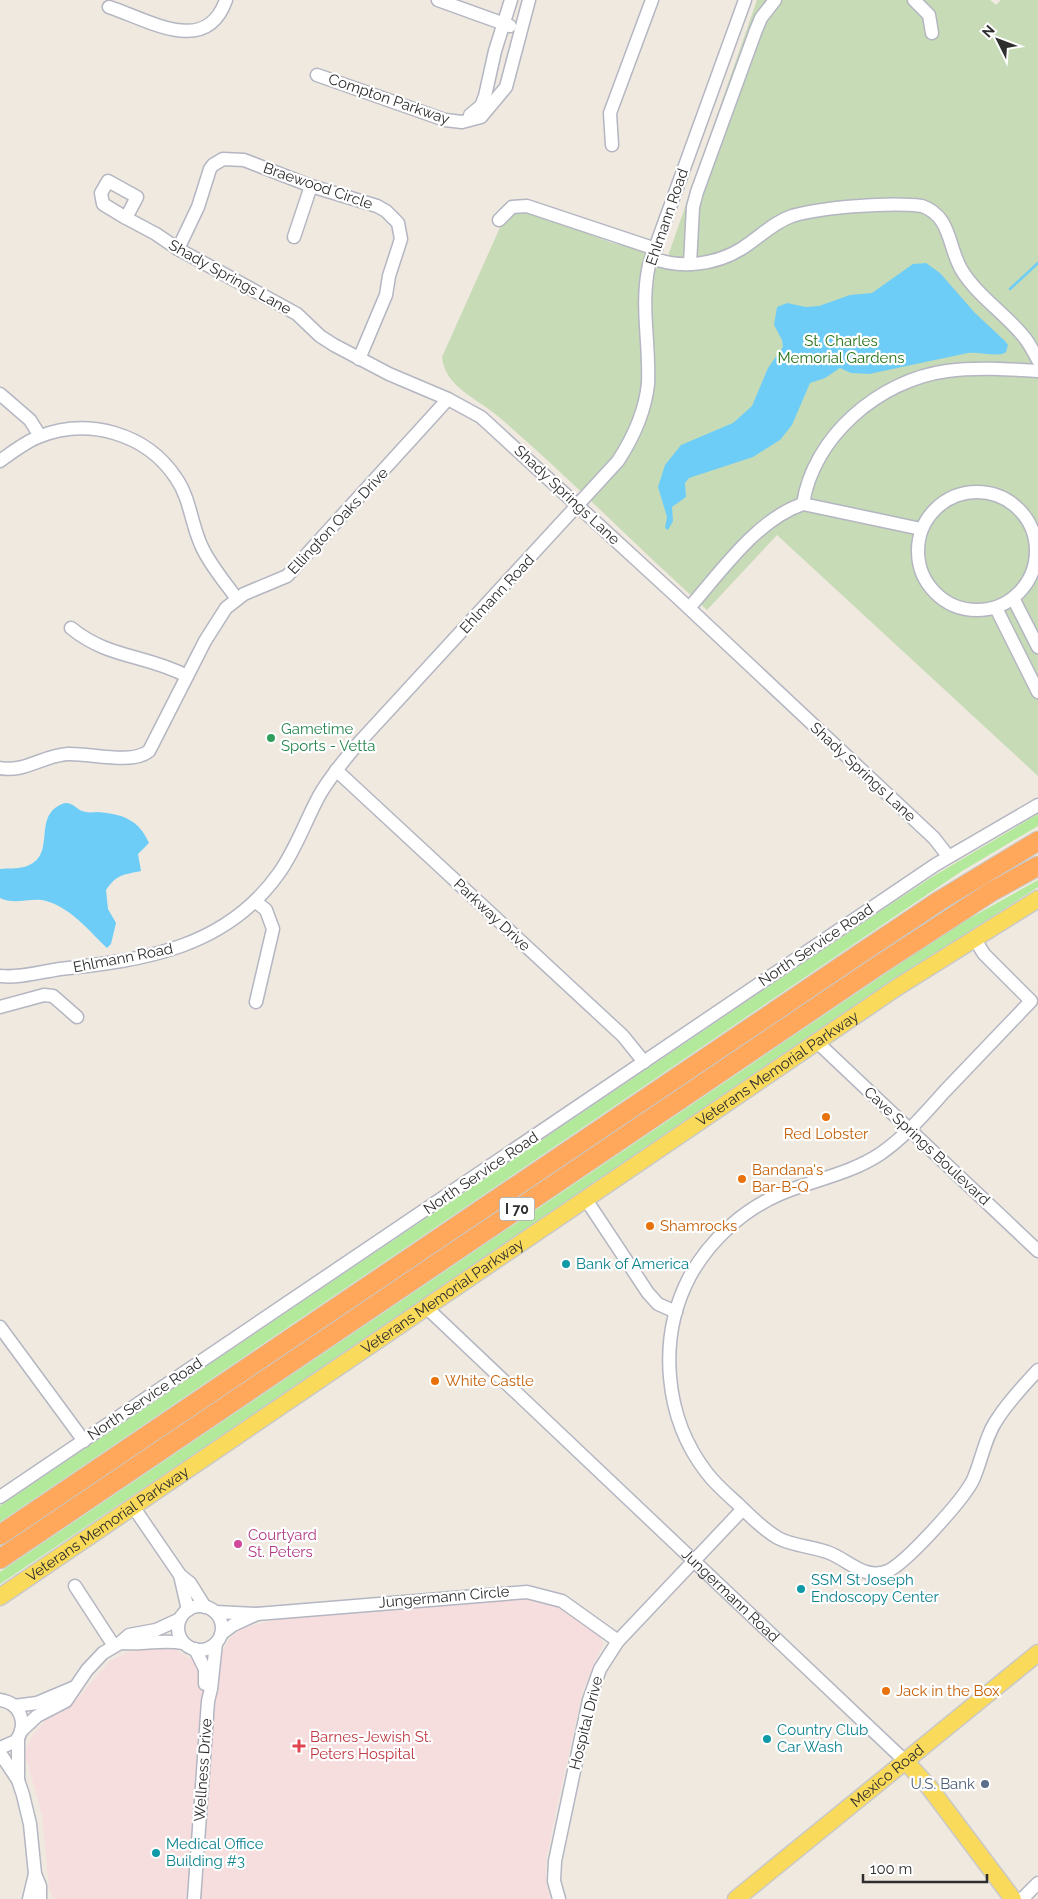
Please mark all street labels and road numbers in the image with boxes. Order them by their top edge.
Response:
street label: Compton Parkway [326,70,452,128]
street label: Braewood Circle [261,159,375,213]
street label: Ehlmann Road [642,166,692,268]
street label: Shady Springs Lane [166,236,295,318]
street label: Shady Springs Lane [511,442,624,549]
street label: Ellington Oaks Drive [284,464,392,578]
street label: Ehlmann Road [456,551,538,637]
street label: Shady Springs Lane [807,719,920,826]
street label: Parkway Drive [450,875,534,955]
street label: North Service Road [755,900,877,990]
street label: Ehlmann Road [72,940,174,976]
street label: Veterans Memorial Parkway [693,1007,862,1130]
street label: Cave Springs Boulevard [860,1083,994,1209]
street label: North Service Road [420,1128,542,1218]
road number: I 70 [500,1198,534,1220]
street label: Veterans Memorial Parkway [358,1235,527,1358]
street label: North Service Road [84,1354,206,1444]
street label: Veterans Memorial Parkway [23,1462,192,1585]
street label: Jungermann Road [678,1545,783,1646]
street label: Jungermann Circle [378,1582,510,1612]
street label: Hospital Drive [566,1674,606,1772]
street label: Wellness Drive [190,1718,216,1822]
street label: Mexico Road [847,1741,928,1811]

